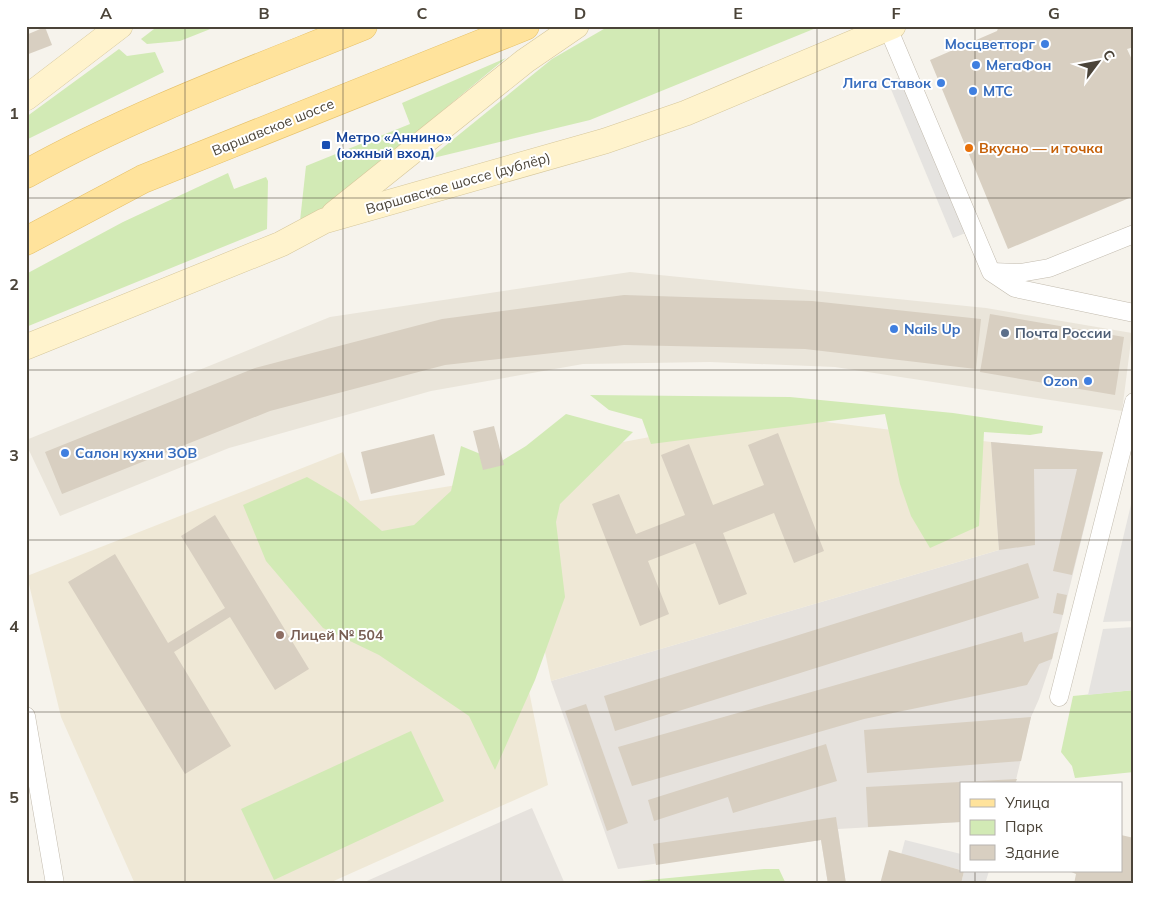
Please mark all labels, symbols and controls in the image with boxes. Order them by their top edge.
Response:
text: A [100,3,112,23]
text: B [258,3,270,23]
text: C [417,3,428,23]
text: D [574,3,586,23]
text: E [733,3,743,23]
text: F [891,3,901,23]
text: G [1048,3,1060,23]
place label: Мосцветторг [945,35,1035,53]
marker: Мосцветторг [1039,38,1051,50]
north arrow [1072,38,1122,88]
text: С [1099,46,1119,64]
place label: МегаФон [986,56,1051,74]
marker: МегаФон [970,59,982,71]
place label: Лига Ставок [843,74,932,92]
marker: Лига Ставок [935,77,947,89]
place label: МТС [983,82,1013,100]
marker: МТС [967,85,979,97]
street label: Варшавское шоссе [209,94,337,160]
text: 1 [9,103,19,123]
place label: Метро «Аннино» (южный вход) [336,128,452,162]
marker: Метро «Аннино» (южный вход) [320,139,332,151]
place label: Вкусно — и точка [979,139,1103,157]
marker: Вкусно — и точка [963,142,975,154]
street label: Варшавское шоссе (дублёр) [364,148,552,218]
text: 2 [9,274,19,294]
place label: Nails Up [904,320,961,338]
marker: Nails Up [888,323,900,335]
place label: Почта России [1015,324,1111,342]
marker: Почта России [999,327,1011,339]
place label: Ozon [1043,372,1078,390]
marker: Ozon [1082,375,1094,387]
place label: Салон кухни ЗОВ [75,444,197,462]
text: 3 [9,445,19,465]
marker: Салон кухни ЗОВ [59,447,71,459]
text: 4 [9,616,19,636]
place label: Лицей № 504 [290,626,384,644]
marker: Лицей № 504 [274,629,286,641]
legend [960,782,1122,872]
text: 5 [9,787,19,807]
text: Улица [1004,793,1050,812]
text: Парк [1005,817,1044,836]
text: Здание [1005,843,1059,862]

